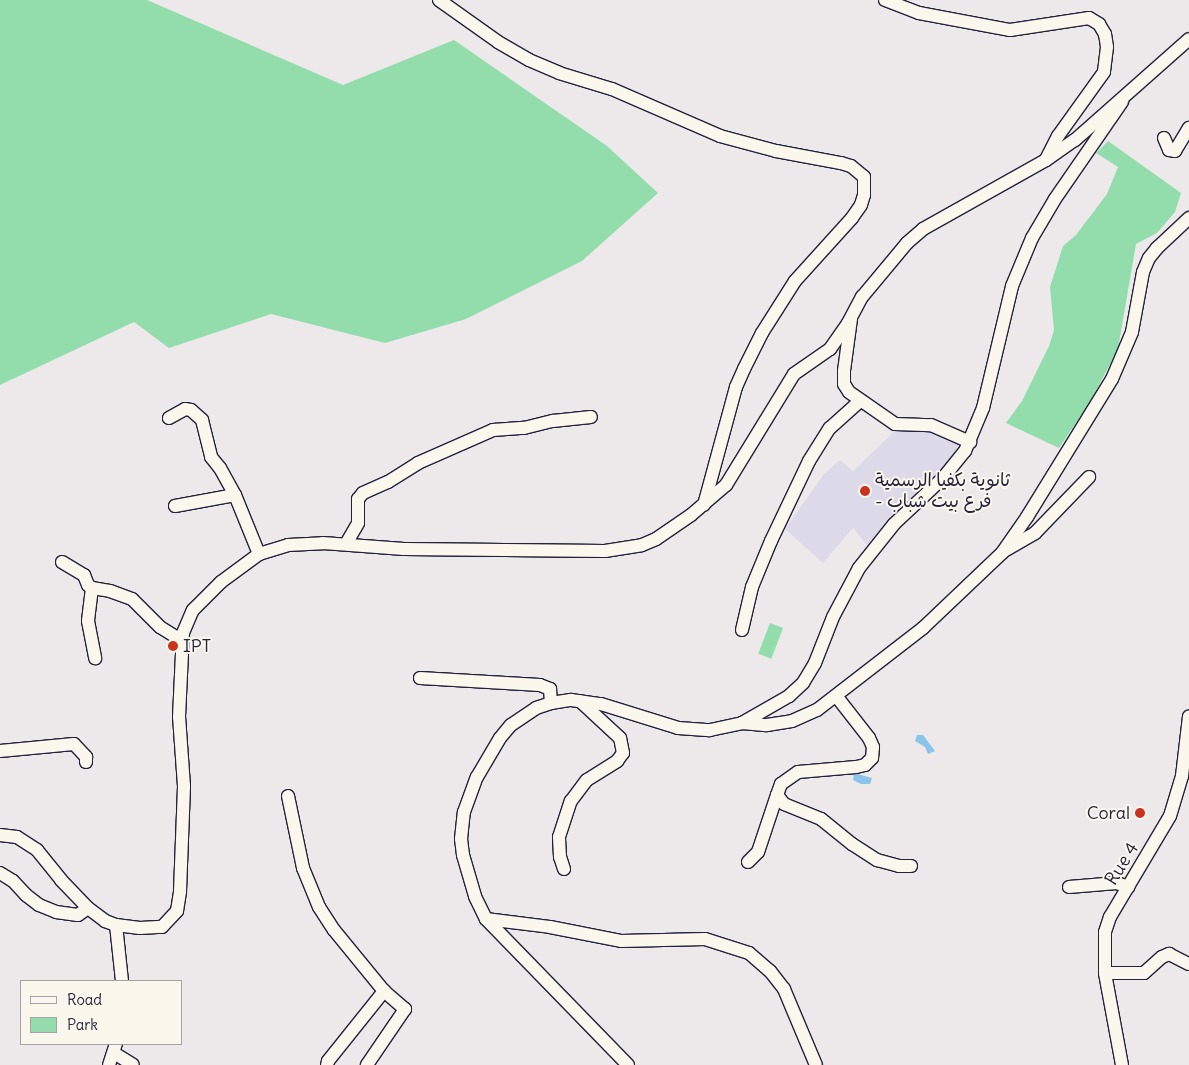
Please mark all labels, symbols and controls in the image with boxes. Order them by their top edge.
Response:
place label: ثانوية بكفيا الرسمية - فرع بيت شباب [875,470,1010,512]
marker: ثانوية بكفيا الرسمية - فرع بيت شباب [859,485,871,497]
place label: IPT [183,635,211,657]
marker: IPT [167,640,179,652]
place label: Coral [1087,802,1130,824]
marker: Coral [1134,807,1146,819]
street label: Rue 4 [1101,839,1143,889]
legend [20,980,182,1045]
text: Road [67,990,102,1009]
text: Park [67,1015,98,1034]

